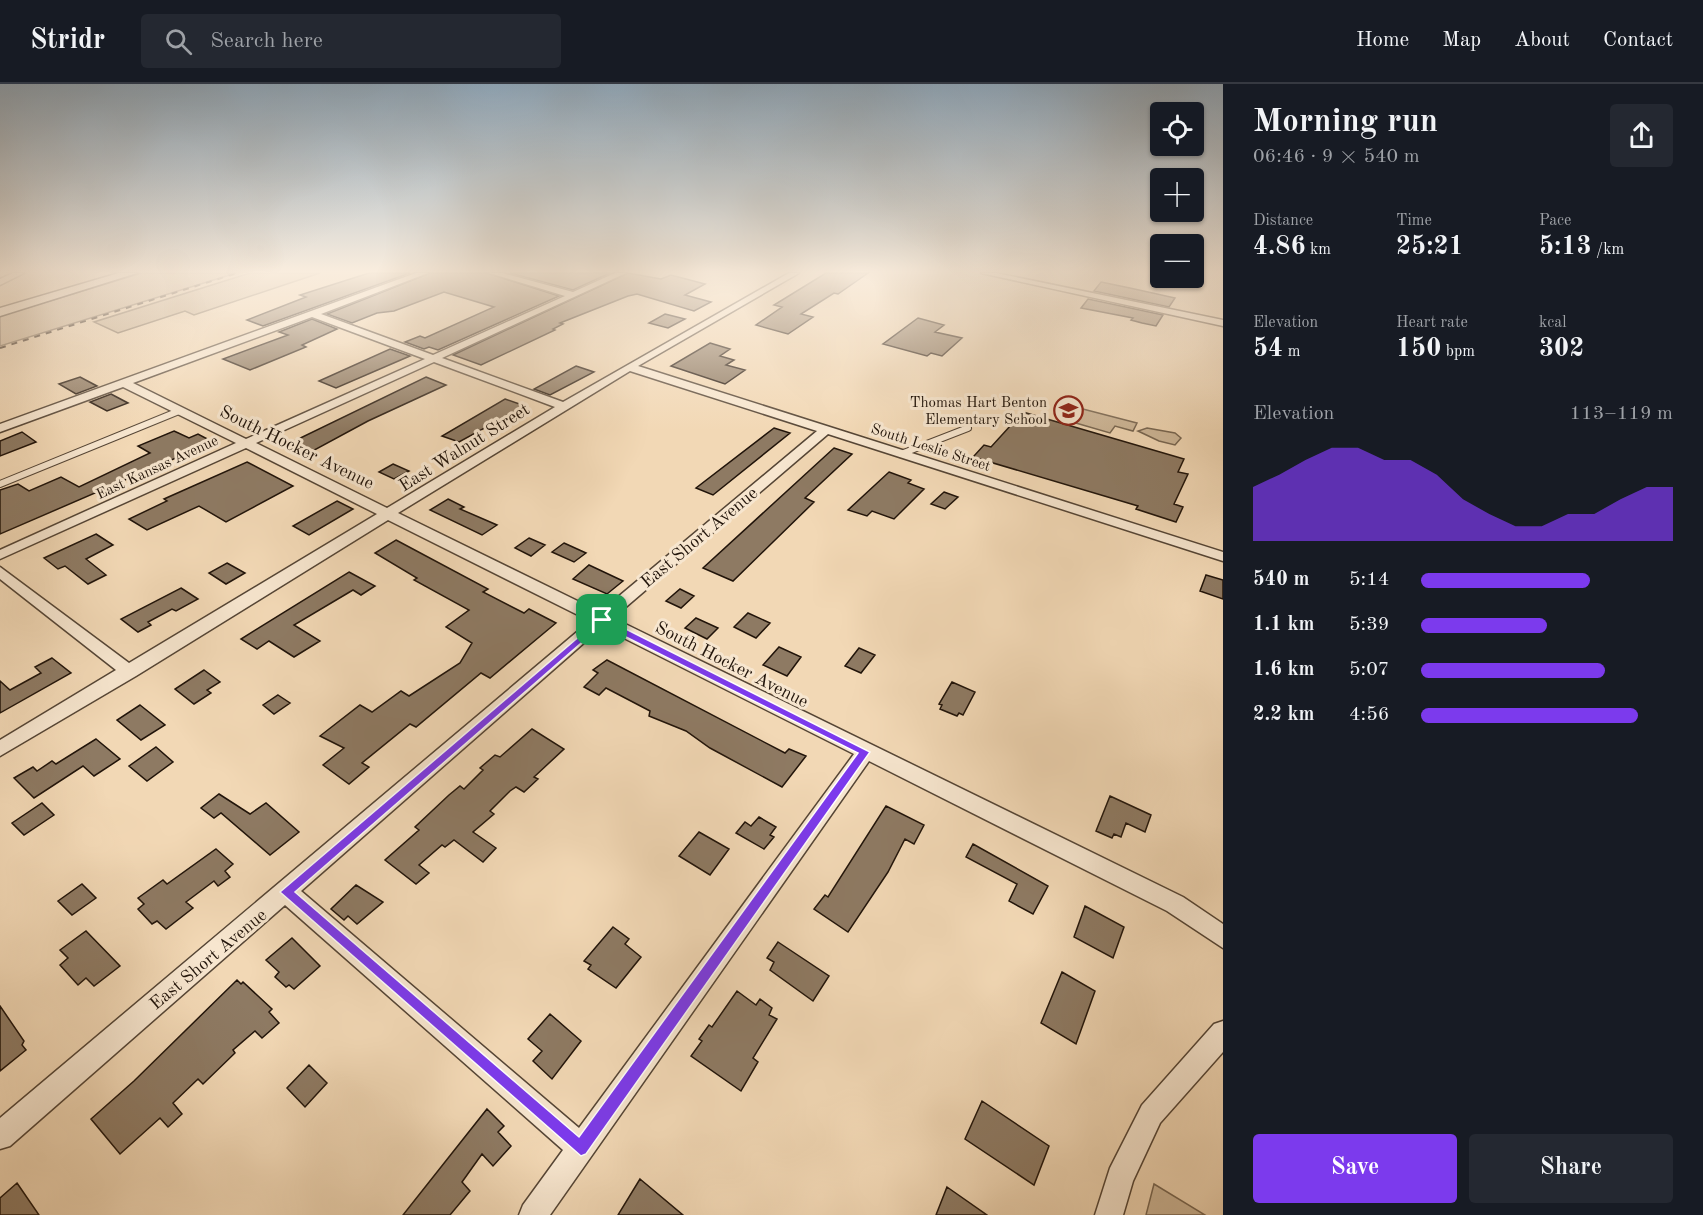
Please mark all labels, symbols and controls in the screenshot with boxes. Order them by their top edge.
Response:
search box [141,14,561,68]
icon: search [162,25,195,58]
text: Stridr [30,27,105,55]
text: Search here [210,30,323,52]
text: Home [1356,30,1409,51]
text: Map [1442,30,1481,51]
text: About [1514,30,1570,51]
text: Contact [1603,30,1673,51]
map controls [1150,102,1204,288]
button: locate [1150,102,1204,156]
button: share [1610,104,1673,167]
text: Morning run [1253,106,1438,139]
text: 06:46 · 9 × 540 m [1253,147,1420,167]
button: + [1150,168,1204,222]
text: Distance [1253,213,1313,229]
text: Time [1396,213,1432,229]
text: Pace [1539,213,1571,229]
button: − [1150,234,1204,288]
text: 4.86 [1253,234,1306,260]
text: 25:21 [1396,234,1464,260]
text: 5:13 [1539,234,1592,260]
text: km [1306,242,1331,258]
text: /km [1592,242,1624,258]
text: Elevation [1253,315,1318,331]
text: Heart rate [1396,315,1468,331]
text: kcal [1539,315,1567,331]
text: 54 [1253,336,1283,362]
text: 150 [1396,336,1441,362]
text: 302 [1539,336,1584,362]
text: m [1283,344,1300,360]
text: bpm [1441,344,1475,360]
school or university icon: Thomas Hart Benton Elementary School [1052,395,1084,427]
place label: Thomas Hart Benton Elementary School [910,396,1047,428]
street label: East Walnut Street [396,400,533,495]
street label: South Hocker Avenue [217,403,376,493]
text: Elevation [1253,404,1334,424]
text: 113–119 m [1570,404,1673,424]
street label: South Leslie Street [869,422,992,475]
street label: East Kansas Avenue [94,433,221,503]
street label: East Short Avenue [638,484,761,592]
text: 540 m [1253,570,1309,590]
text: 5:14 [1349,570,1389,590]
pin [576,594,627,645]
icon: arrive [585,603,618,636]
text: 1.1 km [1253,615,1315,635]
text: 5:39 [1349,615,1389,635]
street label: South Hocker Avenue [652,619,811,711]
text: 1.6 km [1253,660,1315,680]
text: 5:07 [1349,660,1389,680]
text: 2.2 km [1253,705,1315,725]
text: 4:56 [1349,705,1389,725]
street label: East Short Avenue [147,906,270,1014]
button: Save [1253,1134,1457,1203]
button: Share [1469,1134,1673,1203]

